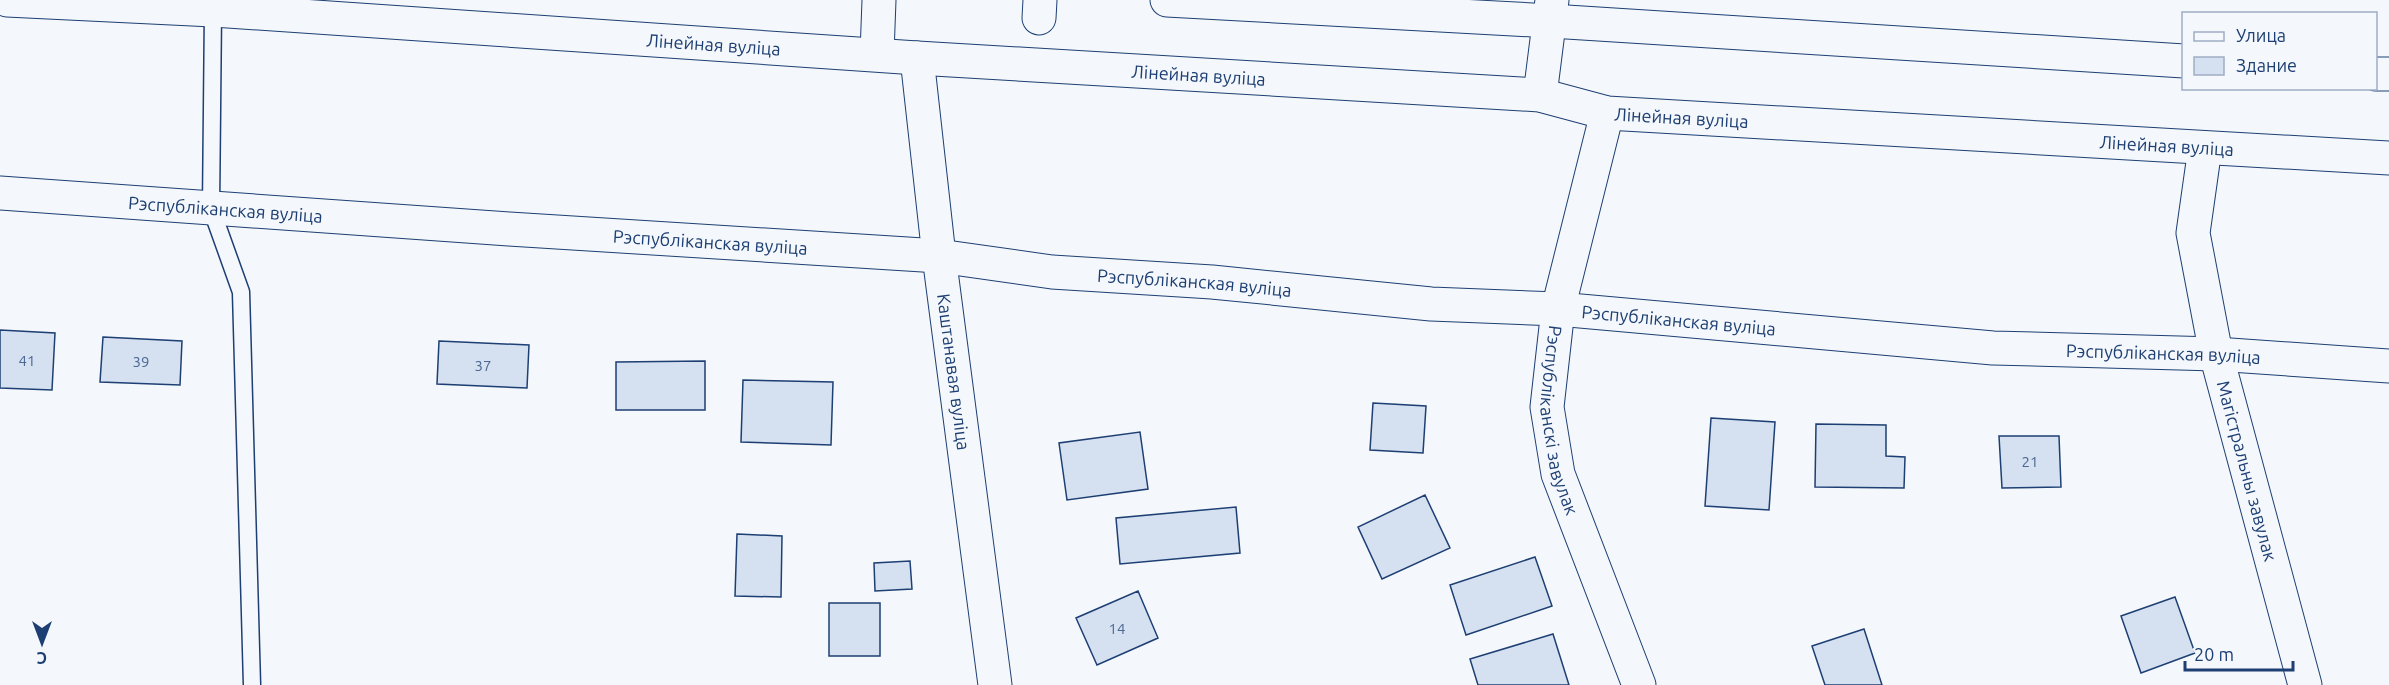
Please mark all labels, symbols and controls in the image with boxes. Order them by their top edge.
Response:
legend [2182,12,2377,90]
text: Улица [2236,25,2286,45]
street label: Лінейная вуліца [646,30,781,59]
text: Здание [2236,55,2297,75]
street label: Лінейная вуліца [1131,61,1266,89]
street label: Лінейная вуліца [1614,103,1749,131]
street label: Лінейная вуліца [2099,131,2234,159]
street label: Рэспубліканская вуліца [127,192,323,226]
street label: Рэспубліканская вуліца [612,226,808,258]
street label: Рэспубліканская вуліца [1097,265,1293,300]
street label: Каштанавая вуліца [934,292,974,451]
street label: Рэспубліканская вуліца [1581,301,1777,338]
street label: Рэспубліканскі завулак [1537,324,1583,518]
street label: Рэспубліканская вуліца [2066,340,2262,367]
house number: 41 [19,352,35,369]
house number: 39 [133,353,149,370]
house number: 37 [475,357,491,374]
street label: Магістральны завулак [2214,378,2281,563]
house number: 21 [2022,453,2038,470]
north arrow [12,613,72,673]
house number: 14 [1109,620,1125,637]
scale bar [2185,634,2293,672]
text: 20 m [2194,644,2234,664]
text: С [37,649,47,667]

